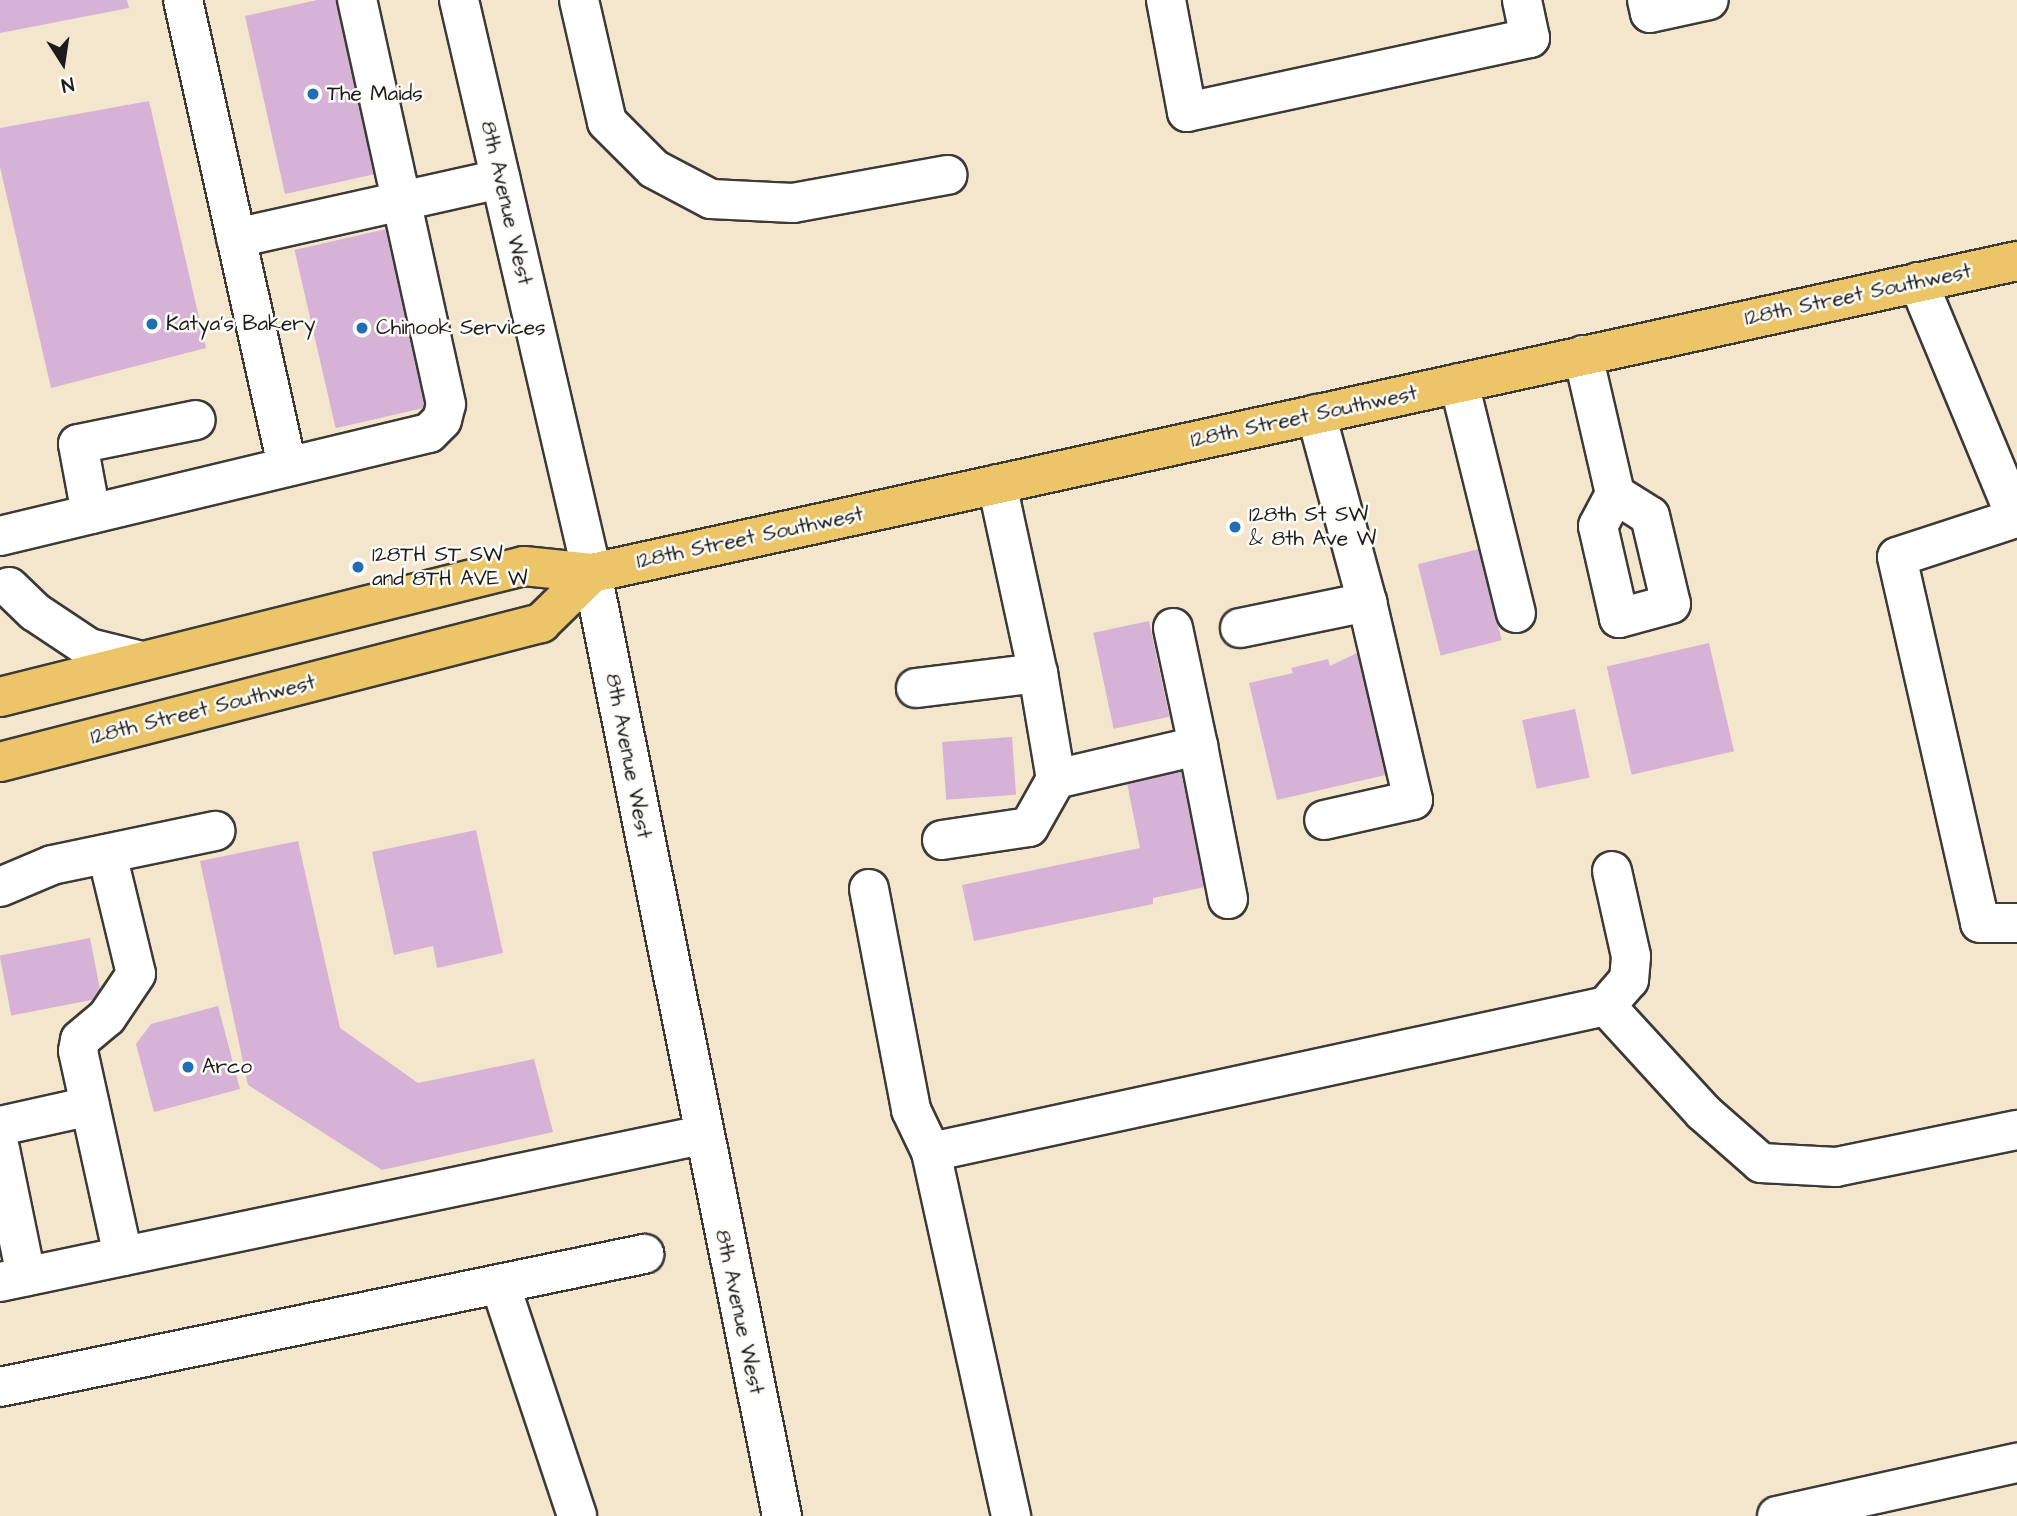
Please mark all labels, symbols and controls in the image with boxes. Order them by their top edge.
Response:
north arrow [28,28,98,98]
text: N [59,70,76,98]
place label: The Maids [327,81,423,107]
marker: The Maids [305,86,321,102]
street label: 8th Avenue West [475,118,537,288]
street label: 128th Street Southwest [1742,259,1974,331]
place label: Katya's Bakery [166,311,315,337]
place label: Chinook Services [376,315,546,341]
marker: Katya's Bakery [144,316,160,332]
marker: Chinook Services [354,320,370,336]
street label: 128th Street Southwest [1188,381,1420,453]
street label: 128th Street Southwest [634,502,866,574]
place label: 128th St SW & 8th Ave W [1249,502,1376,552]
marker: 128th St SW & 8th Ave W [1227,519,1243,535]
place label: 128TH ST SW and 8TH AVE W [372,542,527,592]
marker: 128TH ST SW and 8TH AVE W [350,559,366,575]
street label: 128th Street Southwest [88,670,318,750]
street label: 8th Avenue West [600,671,656,841]
place label: Arco [202,1054,252,1080]
marker: Arco [180,1059,196,1075]
street label: 8th Avenue West [709,1227,769,1397]

